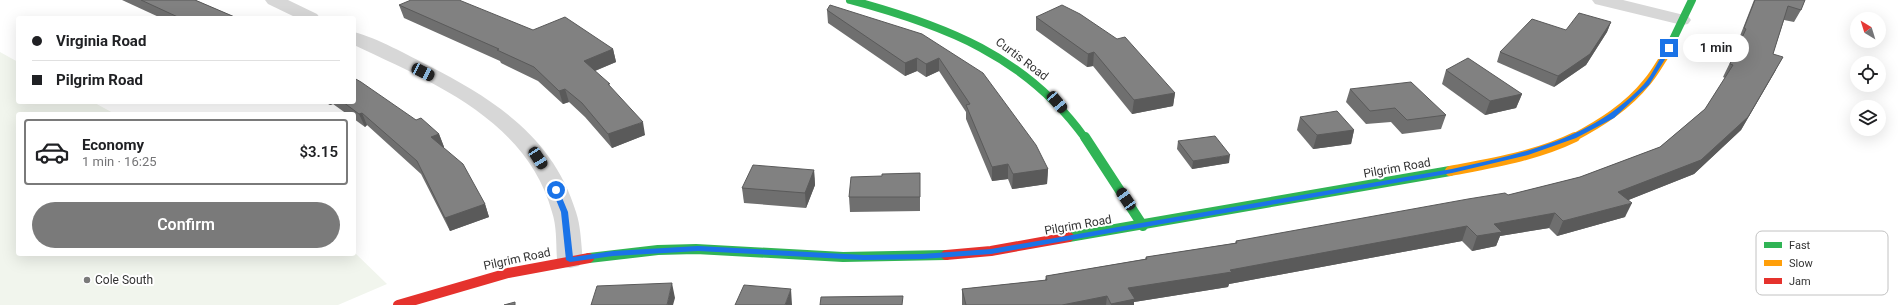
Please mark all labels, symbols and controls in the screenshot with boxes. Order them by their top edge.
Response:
north arrow [1850,12,1886,48]
map controls [1850,12,1886,136]
text: Virginia Road [56,32,146,50]
callout: 1 min [1683,34,1749,62]
street label: Curtis Road [993,35,1051,83]
route end [1660,39,1678,57]
text: 1 min [1700,40,1732,55]
button: locate [1850,56,1886,92]
car [410,61,436,83]
text: Pilgrim Road [56,71,143,89]
car [1045,89,1069,115]
button: layers [1850,100,1886,136]
icon: car [34,134,70,170]
text: Economy [82,136,144,154]
text: $3.15 [299,143,338,161]
car [526,145,550,171]
text: 1 min · 16:25 [82,154,157,169]
street label: Pilgrim Road [1362,155,1432,181]
route start [547,181,565,199]
car [1114,186,1138,212]
button: Confirm [32,202,340,248]
street label: Pilgrim Road [1043,212,1113,238]
legend [1756,231,1888,295]
text: Fast [1789,239,1811,252]
street label: Pilgrim Road [482,245,552,273]
text: Slow [1789,257,1813,270]
place label: Cole South [95,273,153,287]
marker: Cole South [82,275,92,285]
text: Jam [1789,275,1811,288]

